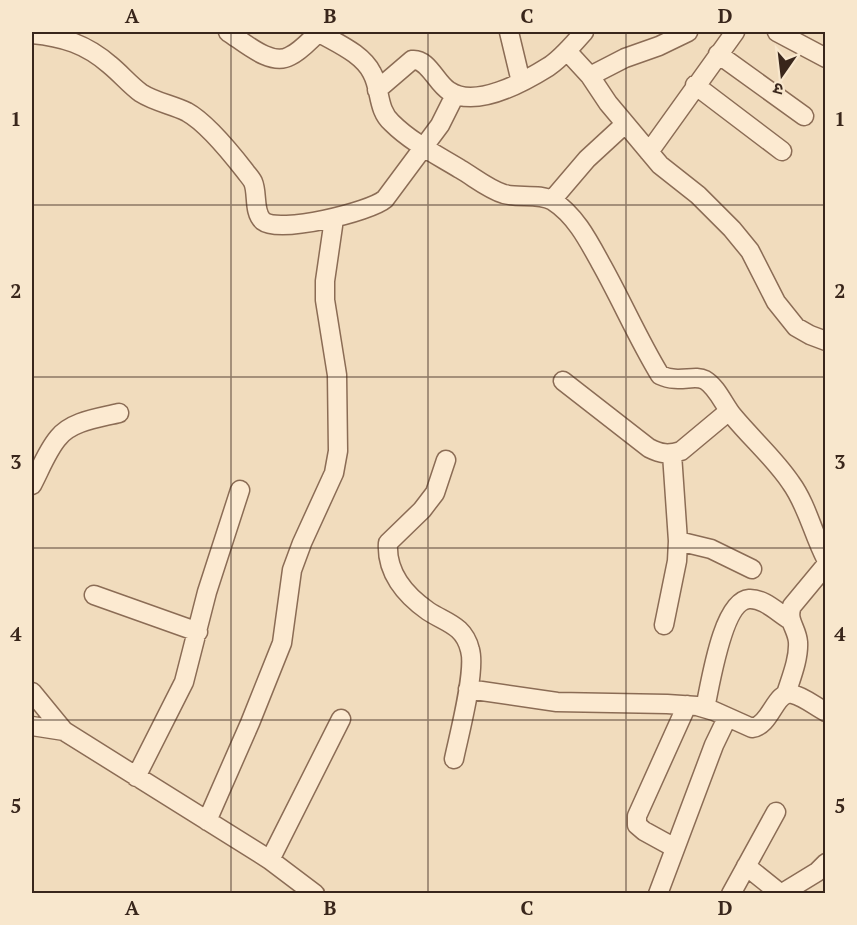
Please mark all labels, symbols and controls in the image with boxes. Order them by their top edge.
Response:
text: A [125,2,140,29]
text: B [324,2,337,29]
text: C [520,2,534,29]
text: D [718,2,732,29]
north arrow [752,45,812,105]
text: उ [771,78,786,101]
text: 1 [10,105,22,132]
text: 1 [834,105,846,132]
text: 2 [10,277,22,304]
text: 2 [834,277,846,304]
text: 3 [10,448,22,475]
text: 3 [834,448,846,475]
text: 4 [10,620,22,647]
text: 4 [834,620,846,647]
text: 5 [10,792,22,819]
text: 5 [834,792,846,819]
text: A [125,894,140,921]
text: B [324,894,337,921]
text: C [520,894,534,921]
text: D [718,894,732,921]

